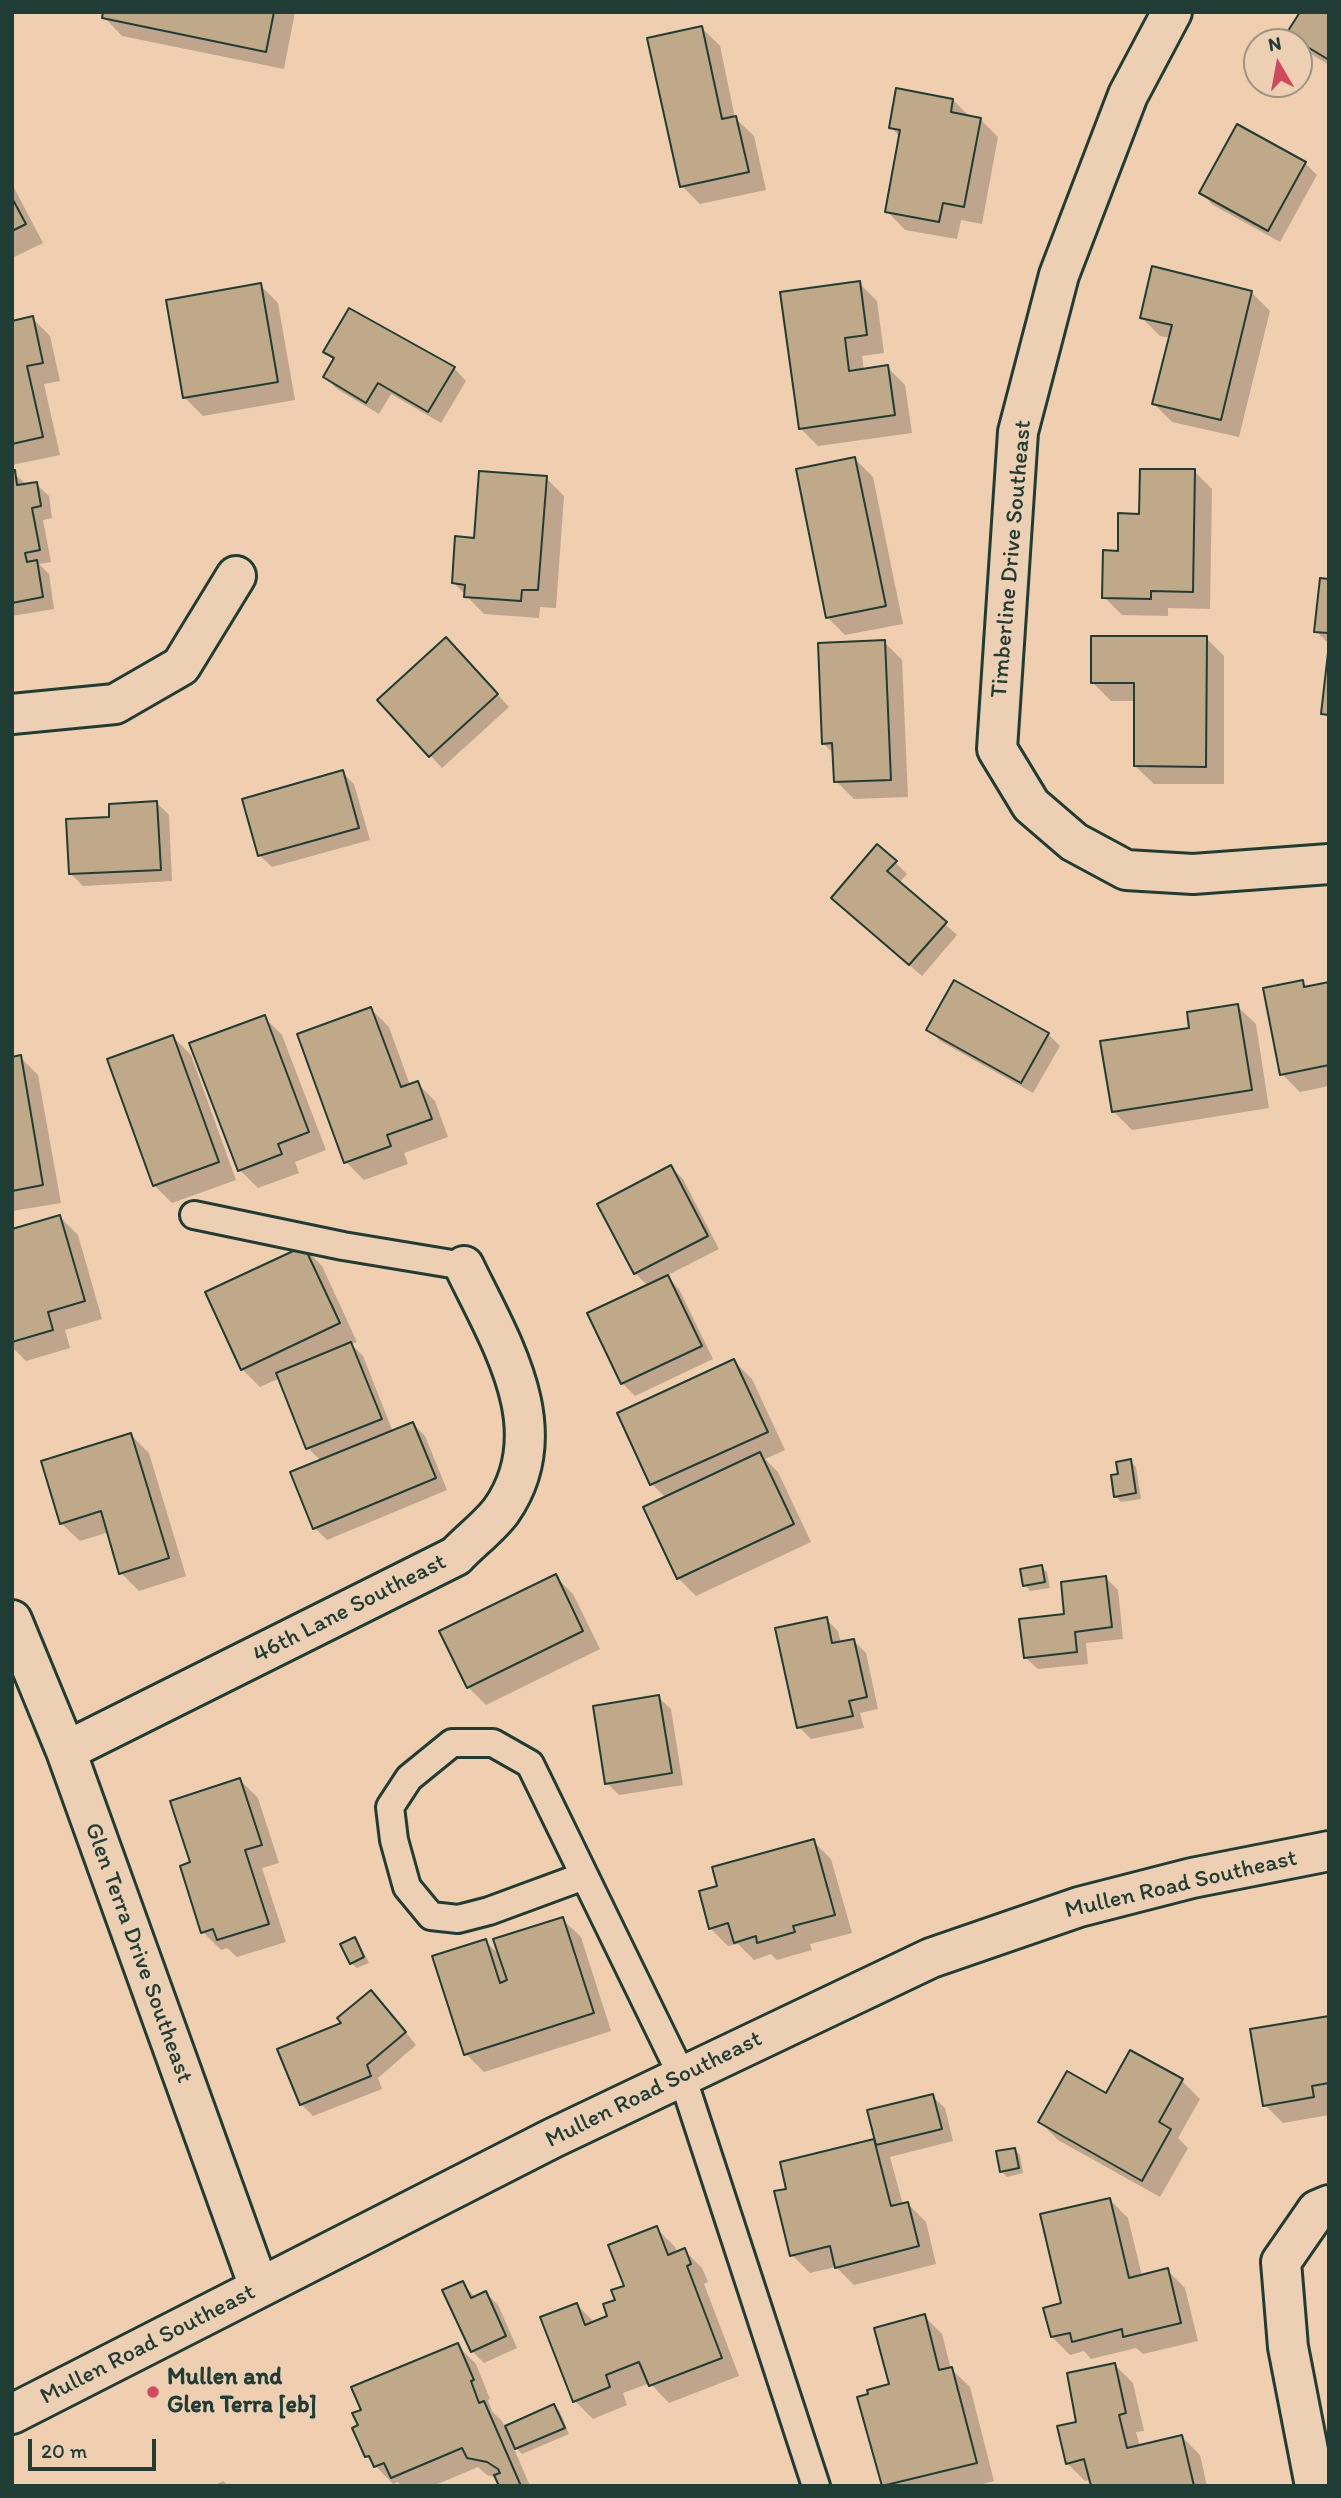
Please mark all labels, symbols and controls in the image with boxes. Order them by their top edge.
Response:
north arrow [1243,28,1313,98]
text: N [1266,31,1283,56]
street label: Timberline Drive Southeast [985,419,1039,699]
street label: 46th Lane Southeast [249,1548,451,1670]
street label: Glen Terra Drive Southeast [77,1819,199,2087]
street label: Mullen Road Southeast [1062,1844,1300,1926]
street label: Mullen Road Southeast [541,2025,767,2155]
street label: Mullen Road Southeast [36,2278,260,2412]
place label: Mullen and Glen Terra [eb] [167,2364,317,2420]
marker: Mullen and Glen Terra [eb] [145,2384,161,2400]
scale bar [32,2424,159,2468]
text: 20 m [41,2438,87,2463]

